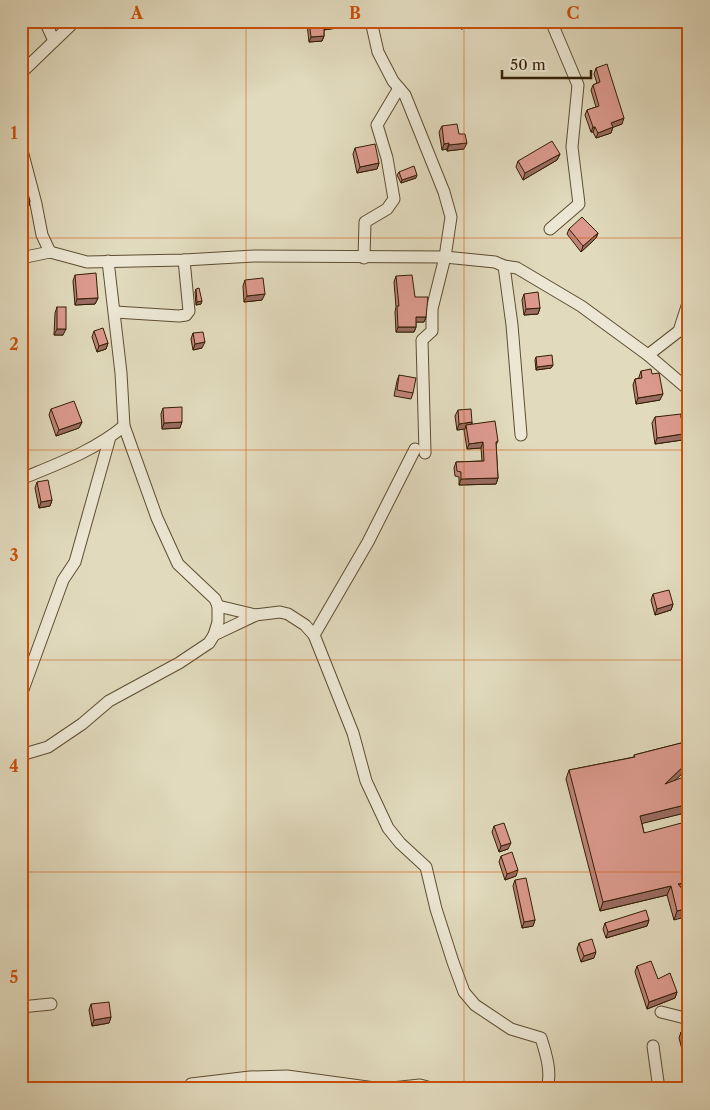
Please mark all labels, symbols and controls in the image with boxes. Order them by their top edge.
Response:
text: A [130,3,144,23]
text: B [349,3,361,23]
text: C [567,3,579,23]
scale bar [502,48,591,80]
text: 50 m [510,55,546,74]
text: 1 [10,123,18,143]
text: 2 [9,334,19,354]
text: 3 [9,545,19,565]
text: 4 [9,756,19,776]
text: 5 [10,967,19,987]

